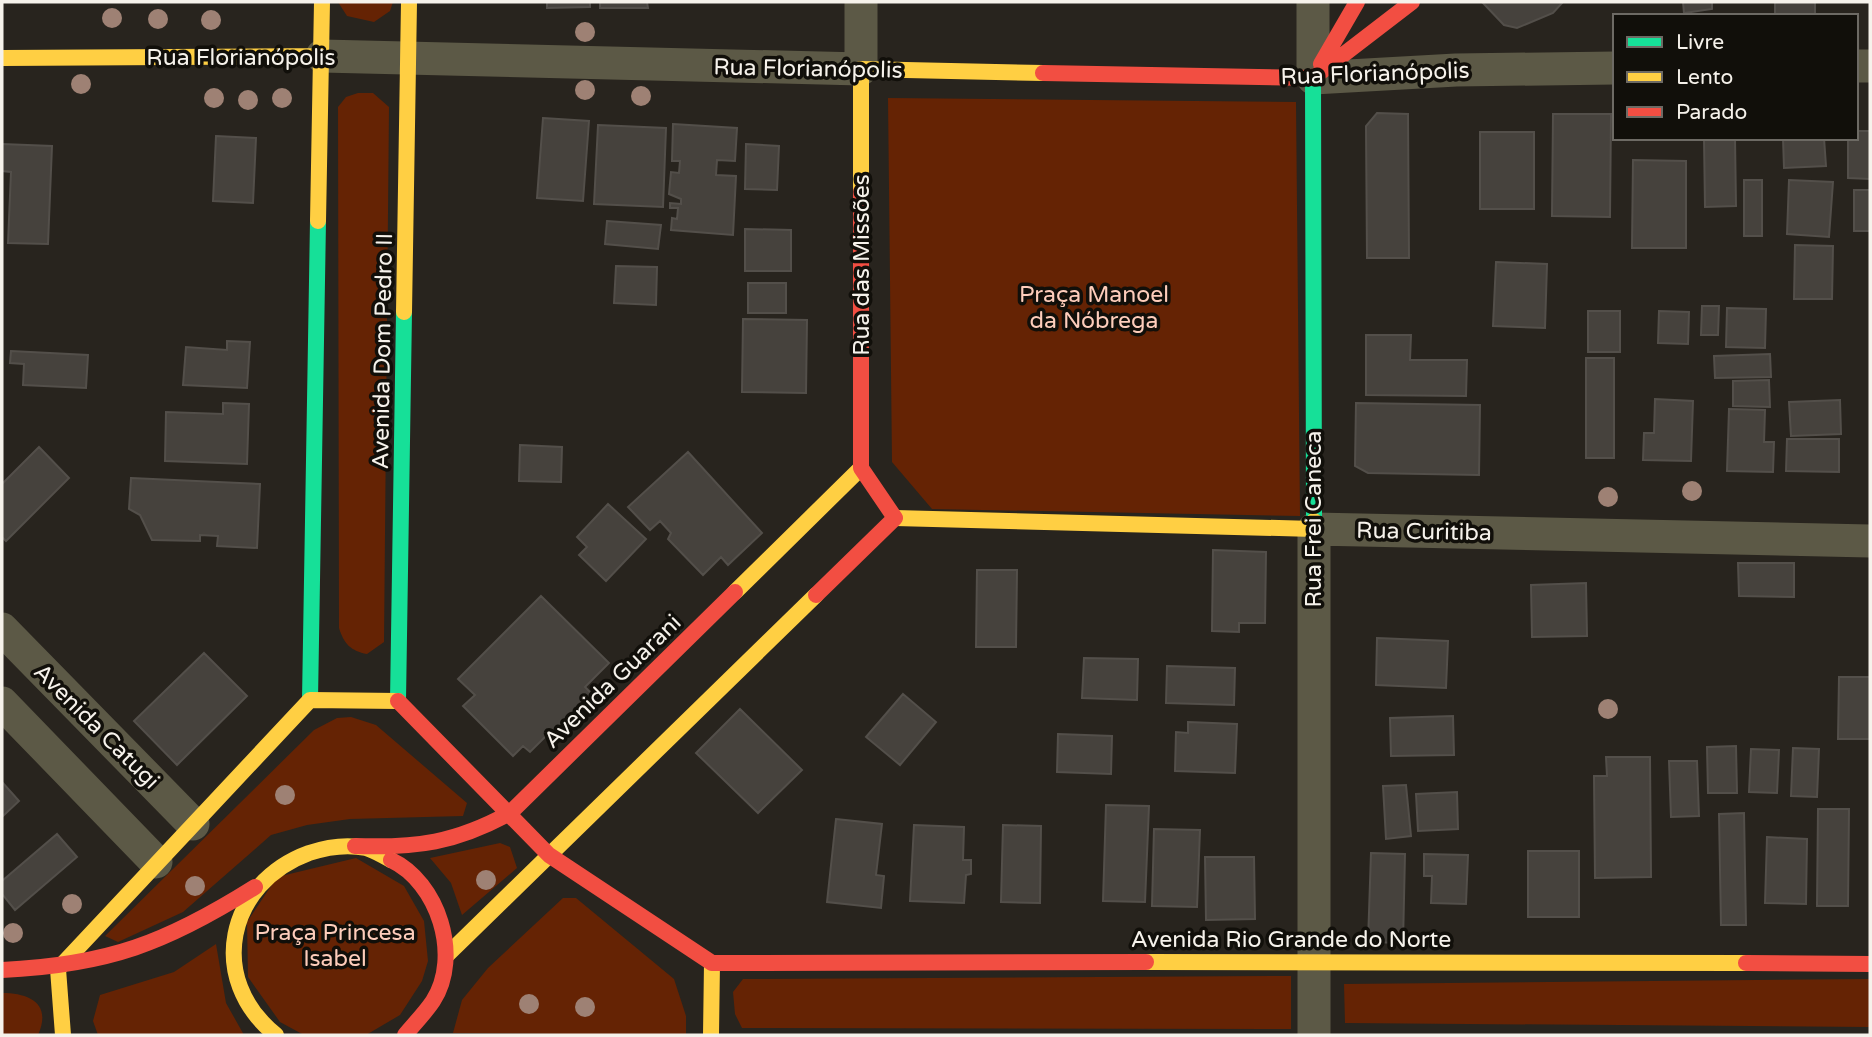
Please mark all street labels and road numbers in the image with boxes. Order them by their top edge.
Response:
street label: Rua Florianópolis [146,44,336,72]
street label: Rua Florianópolis [713,53,903,85]
street label: Rua Florianópolis [1280,57,1470,91]
street label: Rua das Missões [848,174,876,356]
street label: Avenida Dom Pedro II [367,232,399,470]
street label: Rua Frei Caneca [1300,431,1328,607]
street label: Rua Curitiba [1356,517,1492,547]
street label: Avenida Guarani [538,609,687,754]
street label: Avenida Catugi [28,658,165,795]
street label: Avenida Rio Grande do Norte [1131,926,1451,954]

